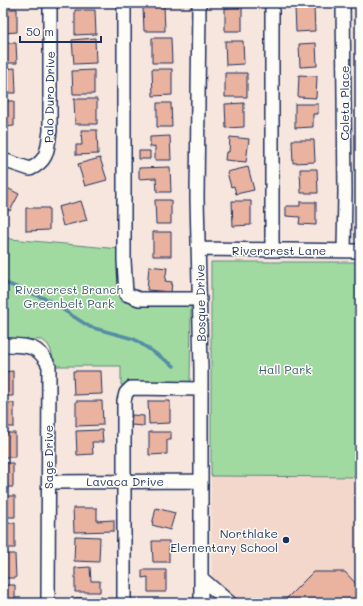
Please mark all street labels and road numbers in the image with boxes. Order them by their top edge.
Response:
street label: Palo Duro Drive [40,51,58,143]
street label: Coleta Place [336,65,352,141]
street label: Rivercrest Lane [232,242,326,258]
street label: Bosque Drive [191,264,209,342]
street label: Sage Drive [40,425,56,489]
street label: Lavaca Drive [86,473,164,489]

